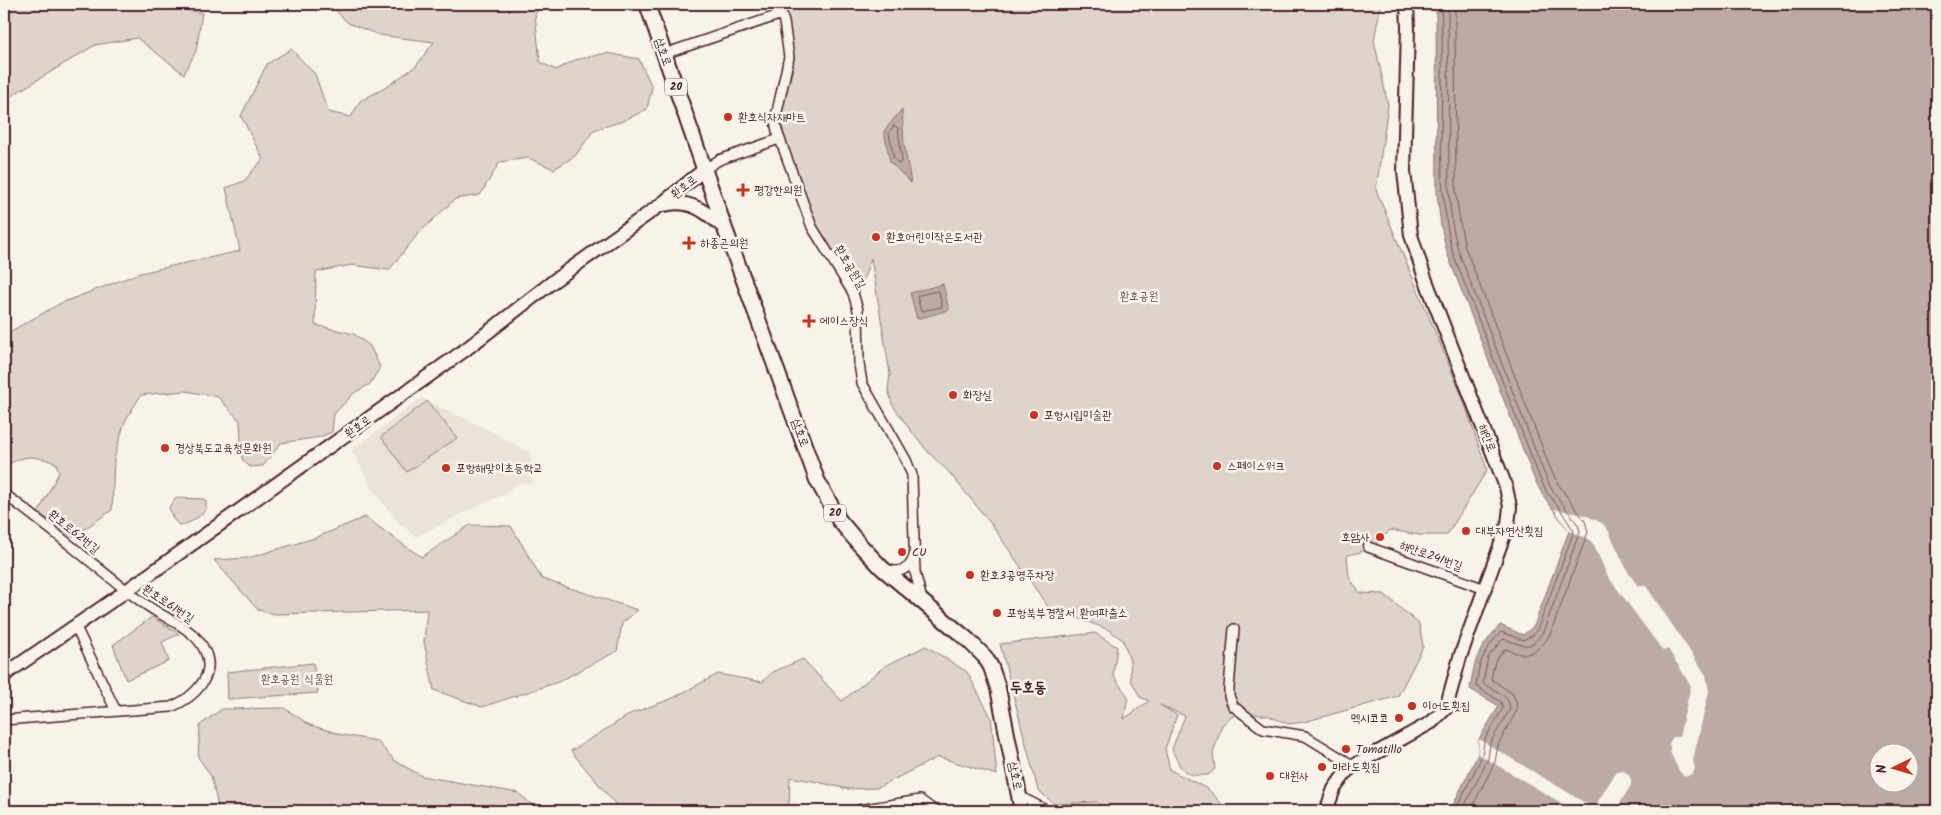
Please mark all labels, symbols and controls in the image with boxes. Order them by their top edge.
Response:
street label: 삼호로 [649,35,677,69]
road number: 20 [665,78,687,95]
place label: 환호식자재마트 [738,108,806,127]
marker: 환호식자재마트 [722,111,734,123]
street label: 환호로 [667,171,701,203]
place label: 평강한의원 [754,181,802,200]
marker: 평강한의원 [736,183,750,197]
place label: 환호어린이작은도서관 [886,228,983,247]
marker: 환호어린이작은도서관 [870,231,882,243]
place label: 하종곤의원 [700,234,748,253]
marker: 하종곤의원 [682,236,696,250]
street label: 환호공원길 [829,241,871,293]
park label: 환호공원 [1120,287,1158,306]
place label: 에이스장식 [820,312,868,331]
marker: 에이스장식 [802,314,816,328]
place label: 화장실 [963,386,992,405]
marker: 화장실 [947,389,959,401]
place label: 포항시립미술관 [1044,406,1112,425]
marker: 포항시립미술관 [1028,409,1040,421]
street label: 환호로 [341,411,375,443]
street label: 삼호로 [786,416,814,450]
street label: 해안로 [1473,421,1501,455]
place label: 경상북도교육청문화원 [175,439,272,458]
marker: 경상북도교육청문화원 [159,442,171,454]
place label: 스페이스워크 [1227,457,1285,476]
place label: 포항해맞이초등학교 [456,459,543,478]
marker: 스페이스워크 [1211,460,1223,472]
marker: 포항해맞이초등학교 [440,462,452,474]
road number: 20 [824,504,846,522]
street label: 환호로62번길 [44,505,104,559]
place label: 대부자연산횟집 [1476,522,1544,541]
marker: 대부자연산횟집 [1460,525,1472,537]
place label: 호암사 [1341,528,1370,547]
marker: 호암사 [1374,531,1386,543]
street label: 해안로241번길 [1397,536,1465,576]
place label: CU [912,543,926,562]
marker: CU [896,546,908,558]
place label: 환호3공영주차장 [980,566,1055,585]
marker: 환호3공영주차장 [964,569,976,581]
street label: 환호로61번길 [138,580,198,628]
place label: 포항북부경찰서 환여파출소 [1007,604,1128,623]
marker: 포항북부경찰서 환여파출소 [991,607,1003,619]
park label: 환호공원 식물원 [261,670,333,689]
district label: 두호동 [1010,676,1046,700]
place label: 이어도횟집 [1422,697,1470,716]
marker: 이어도횟집 [1406,700,1418,712]
place label: 멕시코코 [1350,709,1389,728]
marker: 멕시코코 [1393,712,1405,724]
place label: Tomatillo [1356,740,1402,759]
north arrow [1868,742,1918,792]
marker: Tomatillo [1340,743,1352,755]
place label: 마라도횟집 [1332,758,1380,777]
street label: 삼호로 [1003,760,1027,792]
marker: 마라도횟집 [1316,761,1328,773]
text: N [1871,764,1893,774]
place label: 대원사 [1280,767,1309,786]
marker: 대원사 [1264,770,1276,782]

